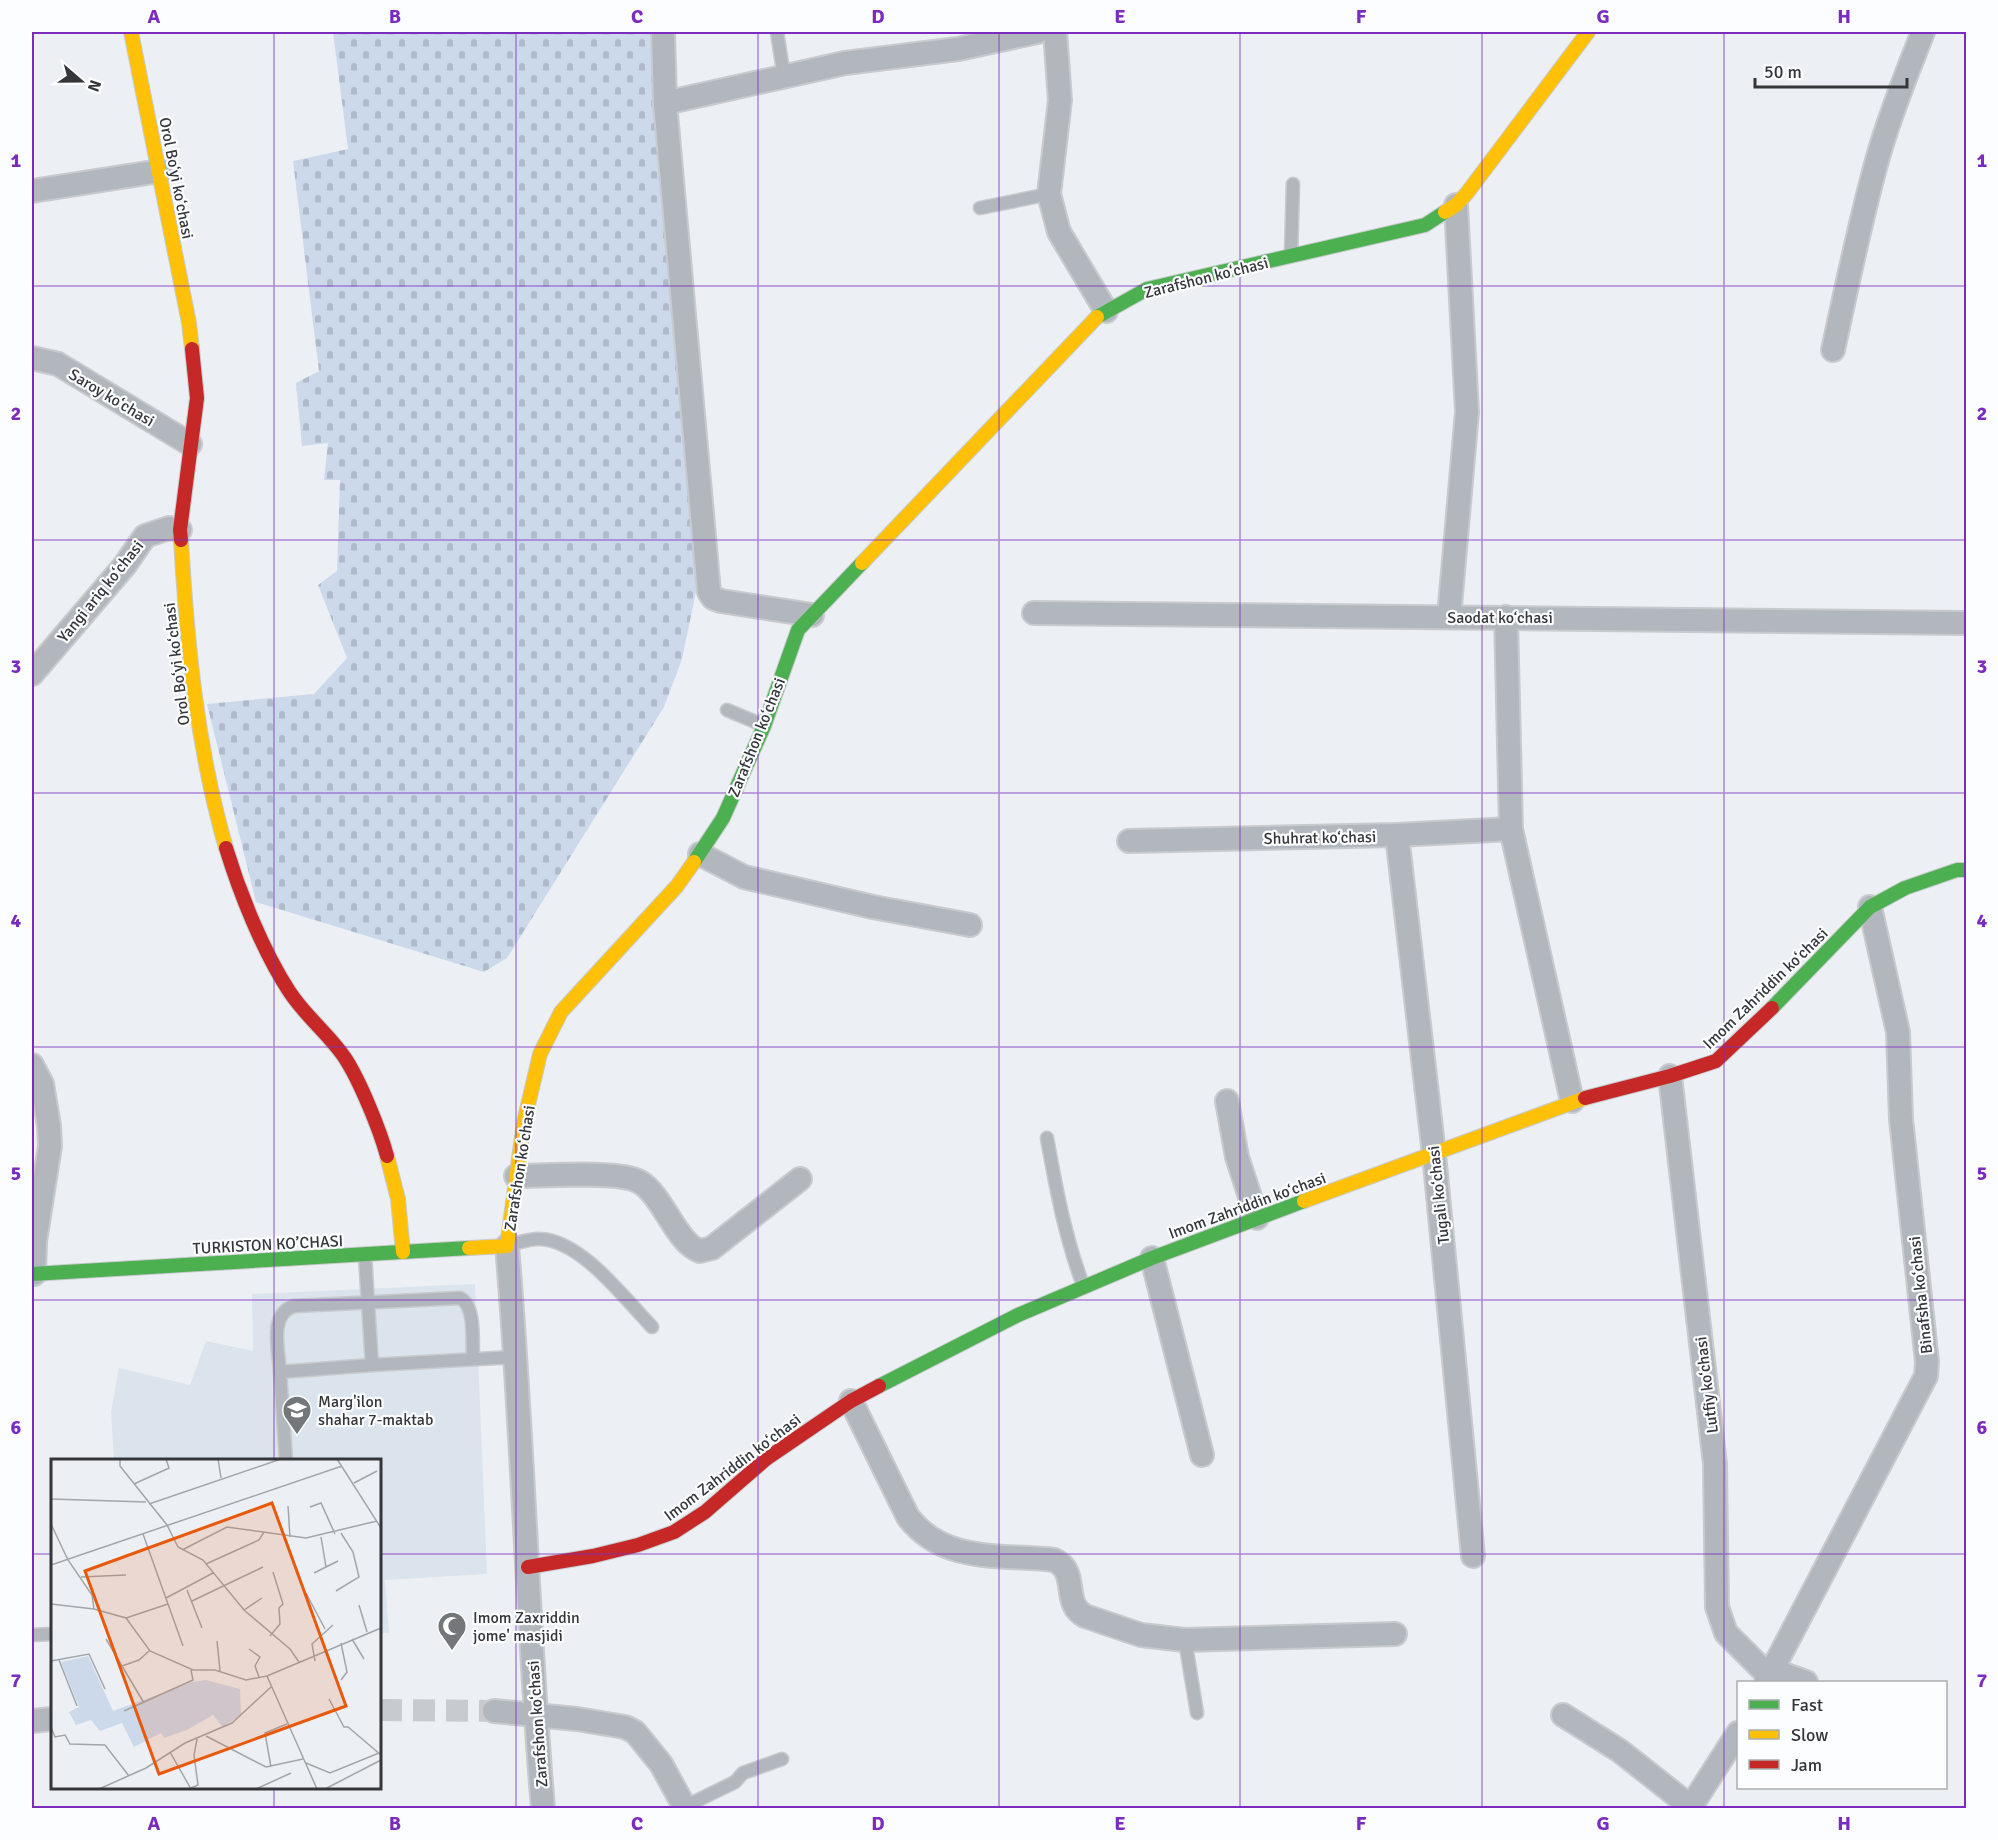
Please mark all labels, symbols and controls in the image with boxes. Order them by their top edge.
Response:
text: A [148,4,161,29]
text: B [389,4,401,29]
text: C [631,4,643,29]
text: D [871,4,885,29]
text: E [1114,4,1126,29]
text: F [1356,4,1367,29]
text: G [1596,4,1610,29]
text: H [1837,4,1851,29]
north arrow [51,51,111,111]
scale bar [1755,51,1906,89]
text: 50 m [1764,61,1802,83]
text: N [83,77,105,94]
street label: Orol Boʻyi koʻchasi [154,116,198,241]
text: 1 [11,148,22,173]
text: 1 [1977,148,1988,173]
street label: Zarafshon koʻchasi [1142,253,1270,303]
street label: Saroy koʻchasi [65,364,158,431]
text: 2 [11,401,21,426]
text: 2 [1977,401,1987,426]
street label: Yangi ariq koʻchasi [53,536,148,647]
street label: Orol Boʻyi koʻchasi [160,601,194,726]
street label: Saodat koʻchasi [1447,608,1553,628]
text: 3 [11,654,21,679]
text: 3 [1977,654,1987,679]
street label: Zarafshon koʻchasi [724,675,790,800]
street label: Shuhrat koʻchasi [1264,827,1376,849]
text: 4 [11,908,22,933]
text: 4 [1977,908,1988,933]
street label: Imom Zahriddin koʻchasi [1699,924,1832,1054]
street label: Zarafshon koʻchasi [500,1104,540,1232]
street label: Tugali koʻchasi [1424,1145,1454,1245]
text: 5 [11,1161,21,1186]
text: 5 [1977,1161,1987,1186]
street label: Imom Zahriddin koʻchasi [1166,1168,1329,1244]
street label: TURKISTON KO’CHASI [192,1231,344,1259]
street label: Binafsha koʻchasi [1905,1235,1937,1355]
street label: Lutfiy koʻchasi [1691,1335,1723,1434]
place label: Marg'ilon shahar 7-maktab [318,1392,433,1430]
school or university icon: Marg'ilon shahar 7-maktab [281,1394,313,1436]
street label: Imom Zahriddin koʻchasi [660,1410,805,1526]
text: 6 [11,1415,22,1440]
text: 6 [1977,1415,1988,1440]
inset map [51,1459,381,1789]
place label: Imom Zaxriddin jome' masjidi [473,1608,580,1646]
mosque icon: Imom Zaxriddin jome' masjidi [436,1610,468,1652]
street label: Zarafshon koʻchasi [524,1660,552,1788]
text: 7 [11,1668,22,1693]
text: 7 [1977,1668,1988,1693]
legend [1737,1681,1947,1789]
text: Fast [1791,1694,1823,1716]
text: Slow [1791,1724,1828,1746]
text: Jam [1791,1754,1822,1776]
text: A [148,1811,161,1836]
text: B [389,1811,401,1836]
text: C [631,1811,643,1836]
text: D [871,1811,885,1836]
text: E [1114,1811,1126,1836]
text: F [1356,1811,1367,1836]
text: G [1596,1811,1610,1836]
text: H [1837,1811,1851,1836]

